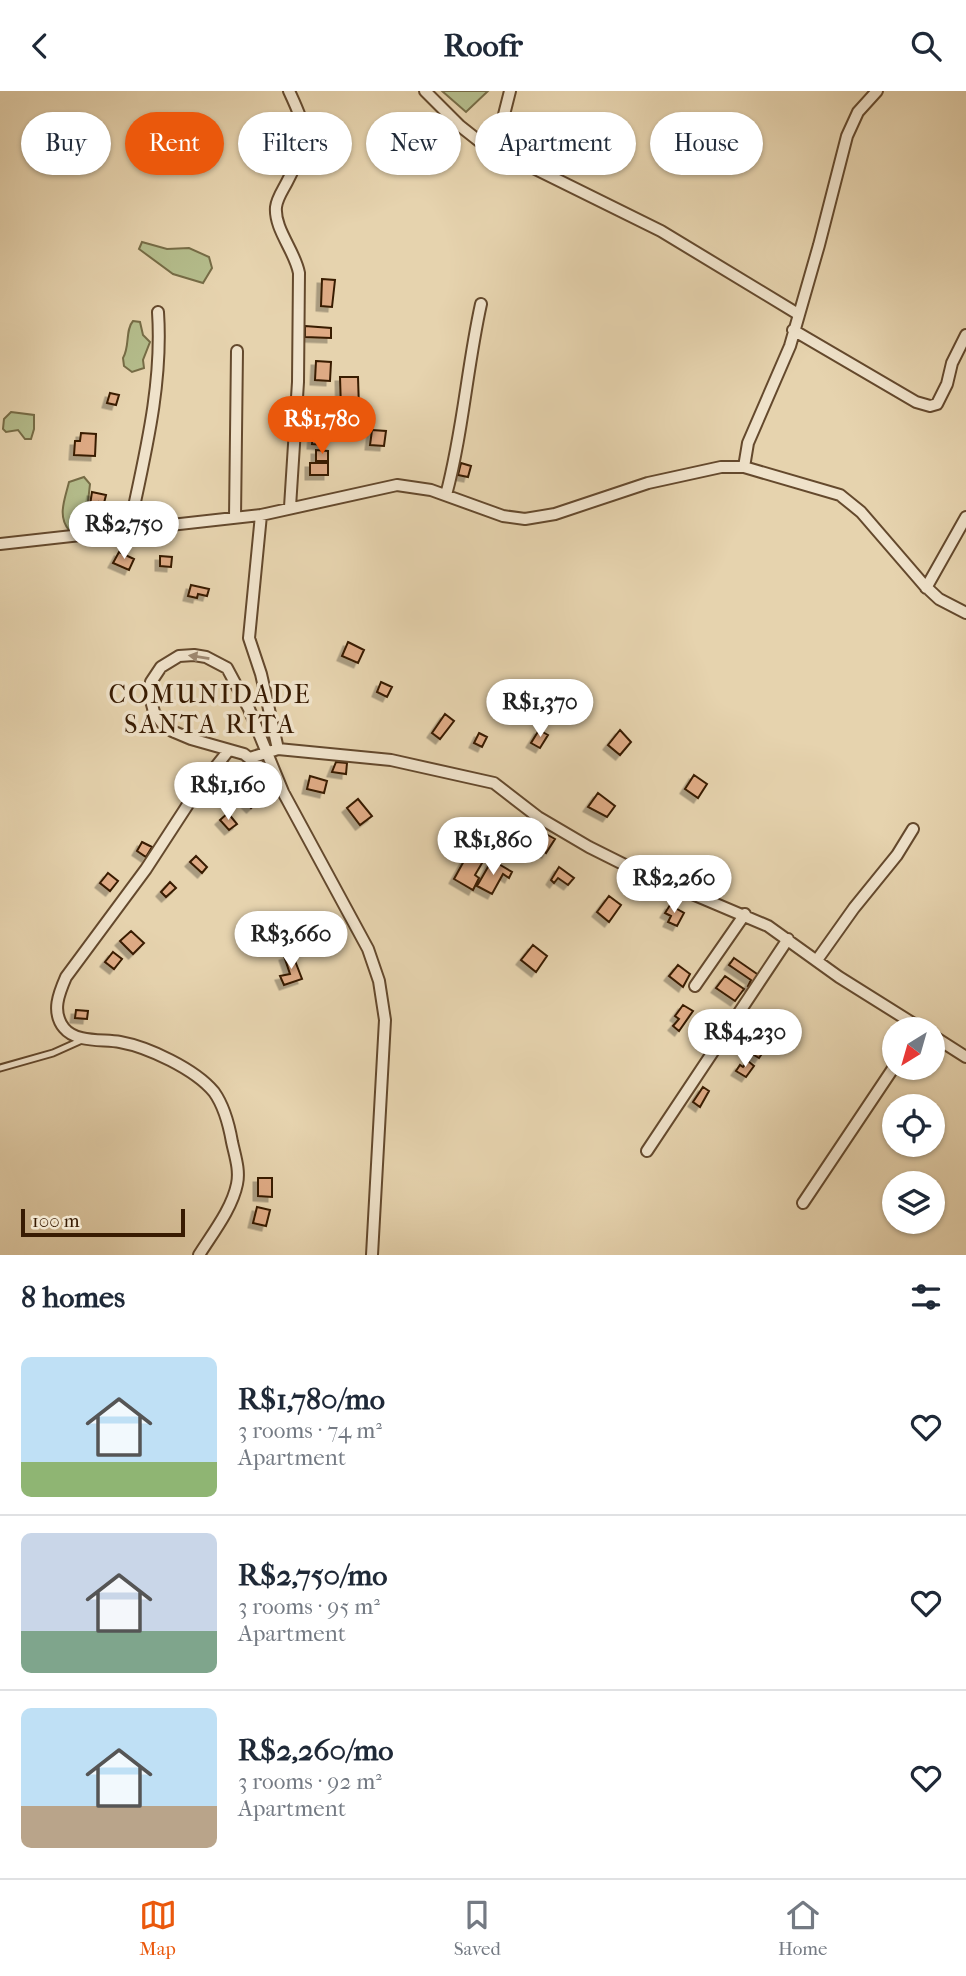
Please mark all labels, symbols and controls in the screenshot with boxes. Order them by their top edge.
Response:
icon: back [21,27,59,65]
text: Roofr [443,27,523,64]
icon: search [907,27,945,65]
chip: Buy [21,112,111,175]
chip: Rent [125,112,224,175]
chip: Filters [238,112,352,175]
chip: New [366,112,461,175]
chip: Apartment [475,112,636,175]
chip: House [650,112,763,175]
pin: R$1,780 [257,397,387,456]
text: R$1,780 [284,405,360,432]
pin: R$2,750 [59,501,189,561]
text: R$2,750 [85,510,163,537]
one-way arrow [188,652,210,663]
district label: COMUNIDADE SANTA RITA [108,679,312,740]
pin: R$1,370 [475,679,605,739]
text: R$1,370 [502,688,578,715]
pin: R$1,160 [163,763,293,822]
text: R$1,160 [190,771,266,798]
pin: R$1,860 [428,817,558,877]
text: R$1,860 [454,826,533,853]
pin: R$2,260 [609,855,739,915]
text: R$2,260 [633,864,715,891]
pin: R$3,660 [226,911,356,971]
text: R$3,660 [251,920,331,947]
pin: R$4,230 [680,1009,810,1069]
north arrow [882,1017,945,1080]
map controls [882,1017,945,1234]
text: R$4,230 [704,1018,786,1045]
button: locate [882,1094,945,1157]
button: layers [882,1171,945,1234]
scale bar [21,1206,186,1238]
text: 100 m [32,1210,80,1232]
icon: filters [907,1278,945,1316]
text: 8 homes [21,1280,125,1315]
text: R$1,780/mo [238,1382,385,1417]
icon: home [77,1385,161,1469]
icon: heart [907,1408,945,1446]
text: 3 rooms · 74 m² [238,1417,382,1444]
text: Apartment [238,1444,346,1471]
text: R$2,750/mo [238,1558,387,1593]
icon: home [77,1561,161,1645]
icon: heart [907,1584,945,1622]
text: 3 rooms · 95 m² [238,1593,380,1620]
text: Apartment [238,1620,346,1647]
text: R$2,260/mo [238,1733,393,1768]
icon: home [77,1736,161,1820]
icon: heart [907,1759,945,1797]
text: 3 rooms · 92 m² [238,1768,382,1795]
text: Apartment [238,1795,346,1822]
tab: Map [139,1896,177,1960]
tab: Saved [454,1896,501,1960]
tab: Home [778,1896,827,1960]

